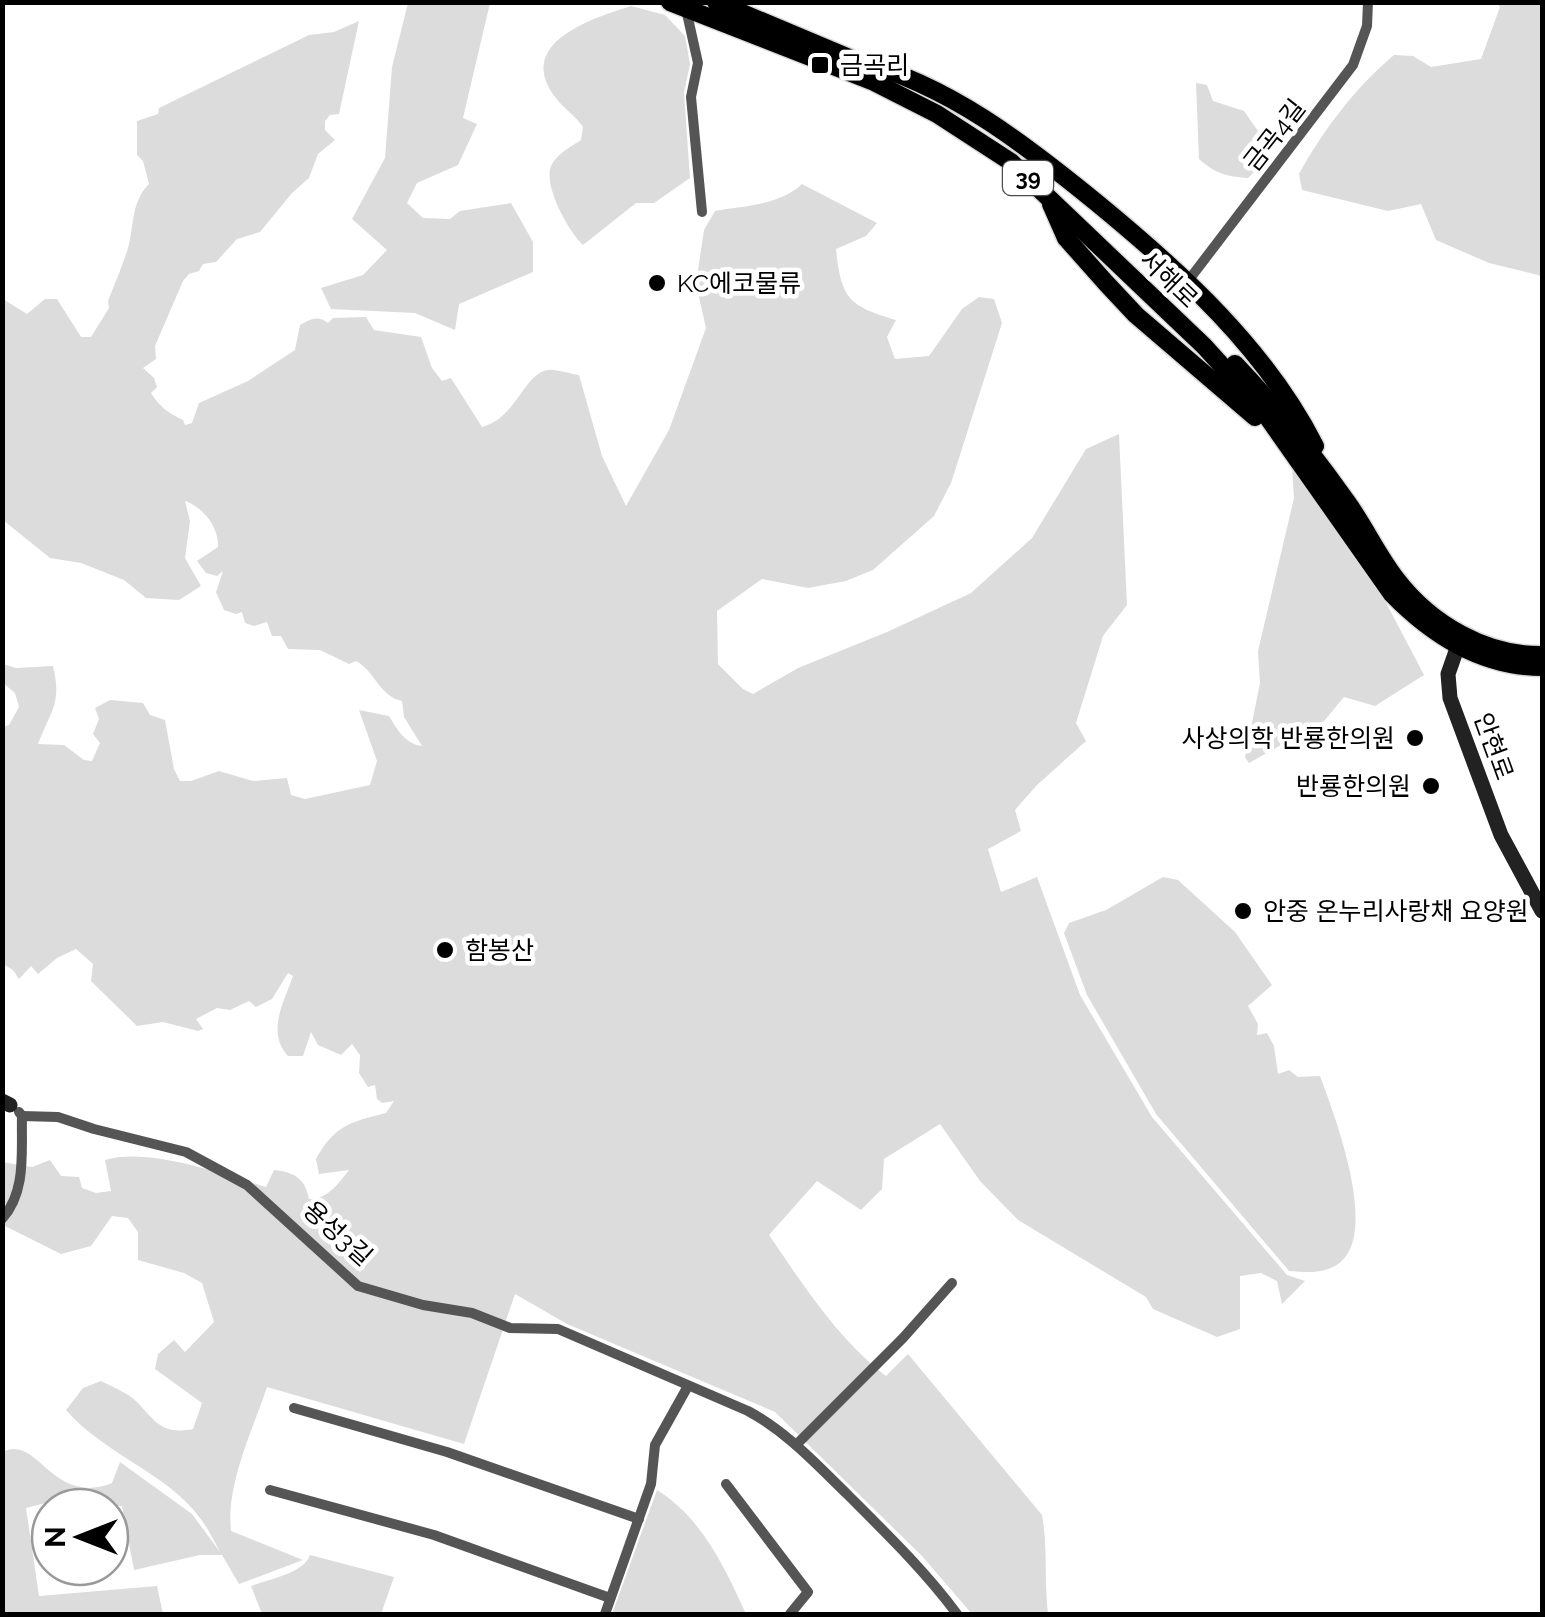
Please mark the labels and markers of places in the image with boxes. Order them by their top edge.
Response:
place label: 금곡리 [840,50,909,80]
marker: 금곡리 [809,54,831,76]
place label: KC에코물류 [677,268,801,298]
marker: KC에코물류 [646,272,668,294]
place label: 사상의학 반룡한의원 [1182,723,1395,753]
marker: 사상의학 반룡한의원 [1404,727,1426,749]
place label: 반룡한의원 [1296,771,1411,801]
marker: 반룡한의원 [1420,775,1442,797]
place label: 안중 온누리사랑채 요양원 [1263,896,1529,926]
marker: 안중 온누리사랑채 요양원 [1232,900,1254,922]
place label: 함봉산 [465,935,534,965]
marker: 함봉산 [434,939,456,961]

